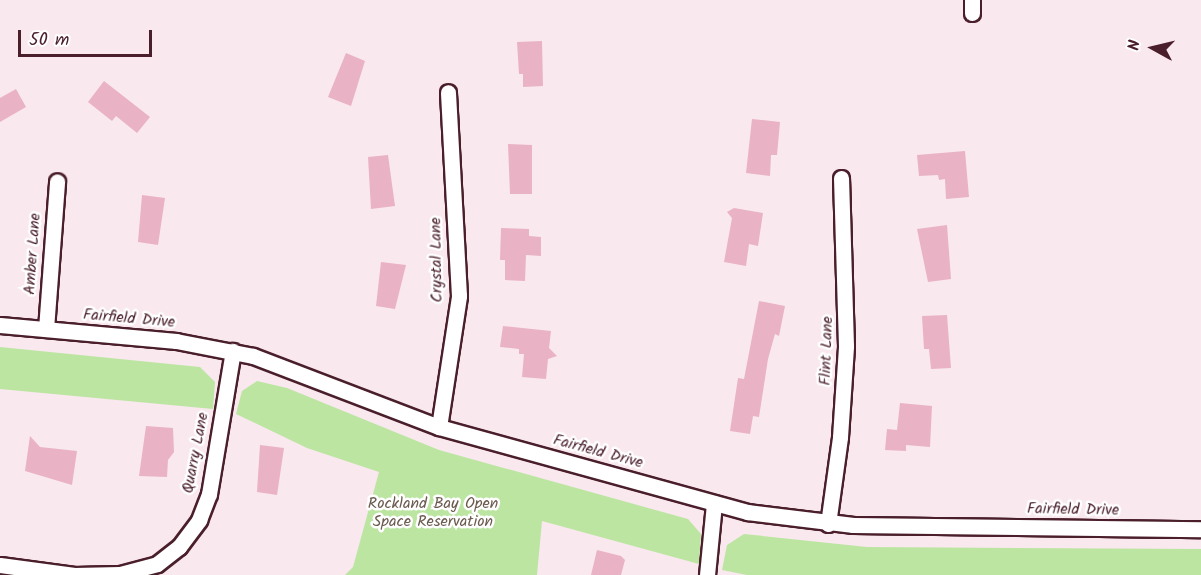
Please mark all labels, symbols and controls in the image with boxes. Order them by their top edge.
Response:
scale bar [21,18,154,56]
north arrow [1123,18,1183,78]
text: 50 m [29,26,69,55]
text: N [1122,39,1148,52]
street label: Amber Lane [21,213,45,295]
street label: Crystal Lane [427,217,447,303]
street label: Fairfield Drive [82,305,176,333]
street label: Flint Lane [816,316,838,386]
street label: Quarry Lane [179,411,213,495]
street label: Fairfield Drive [551,431,645,473]
park label: Rockland Bay Open Space Reservation [368,494,498,532]
street label: Fairfield Drive [1027,500,1119,520]

